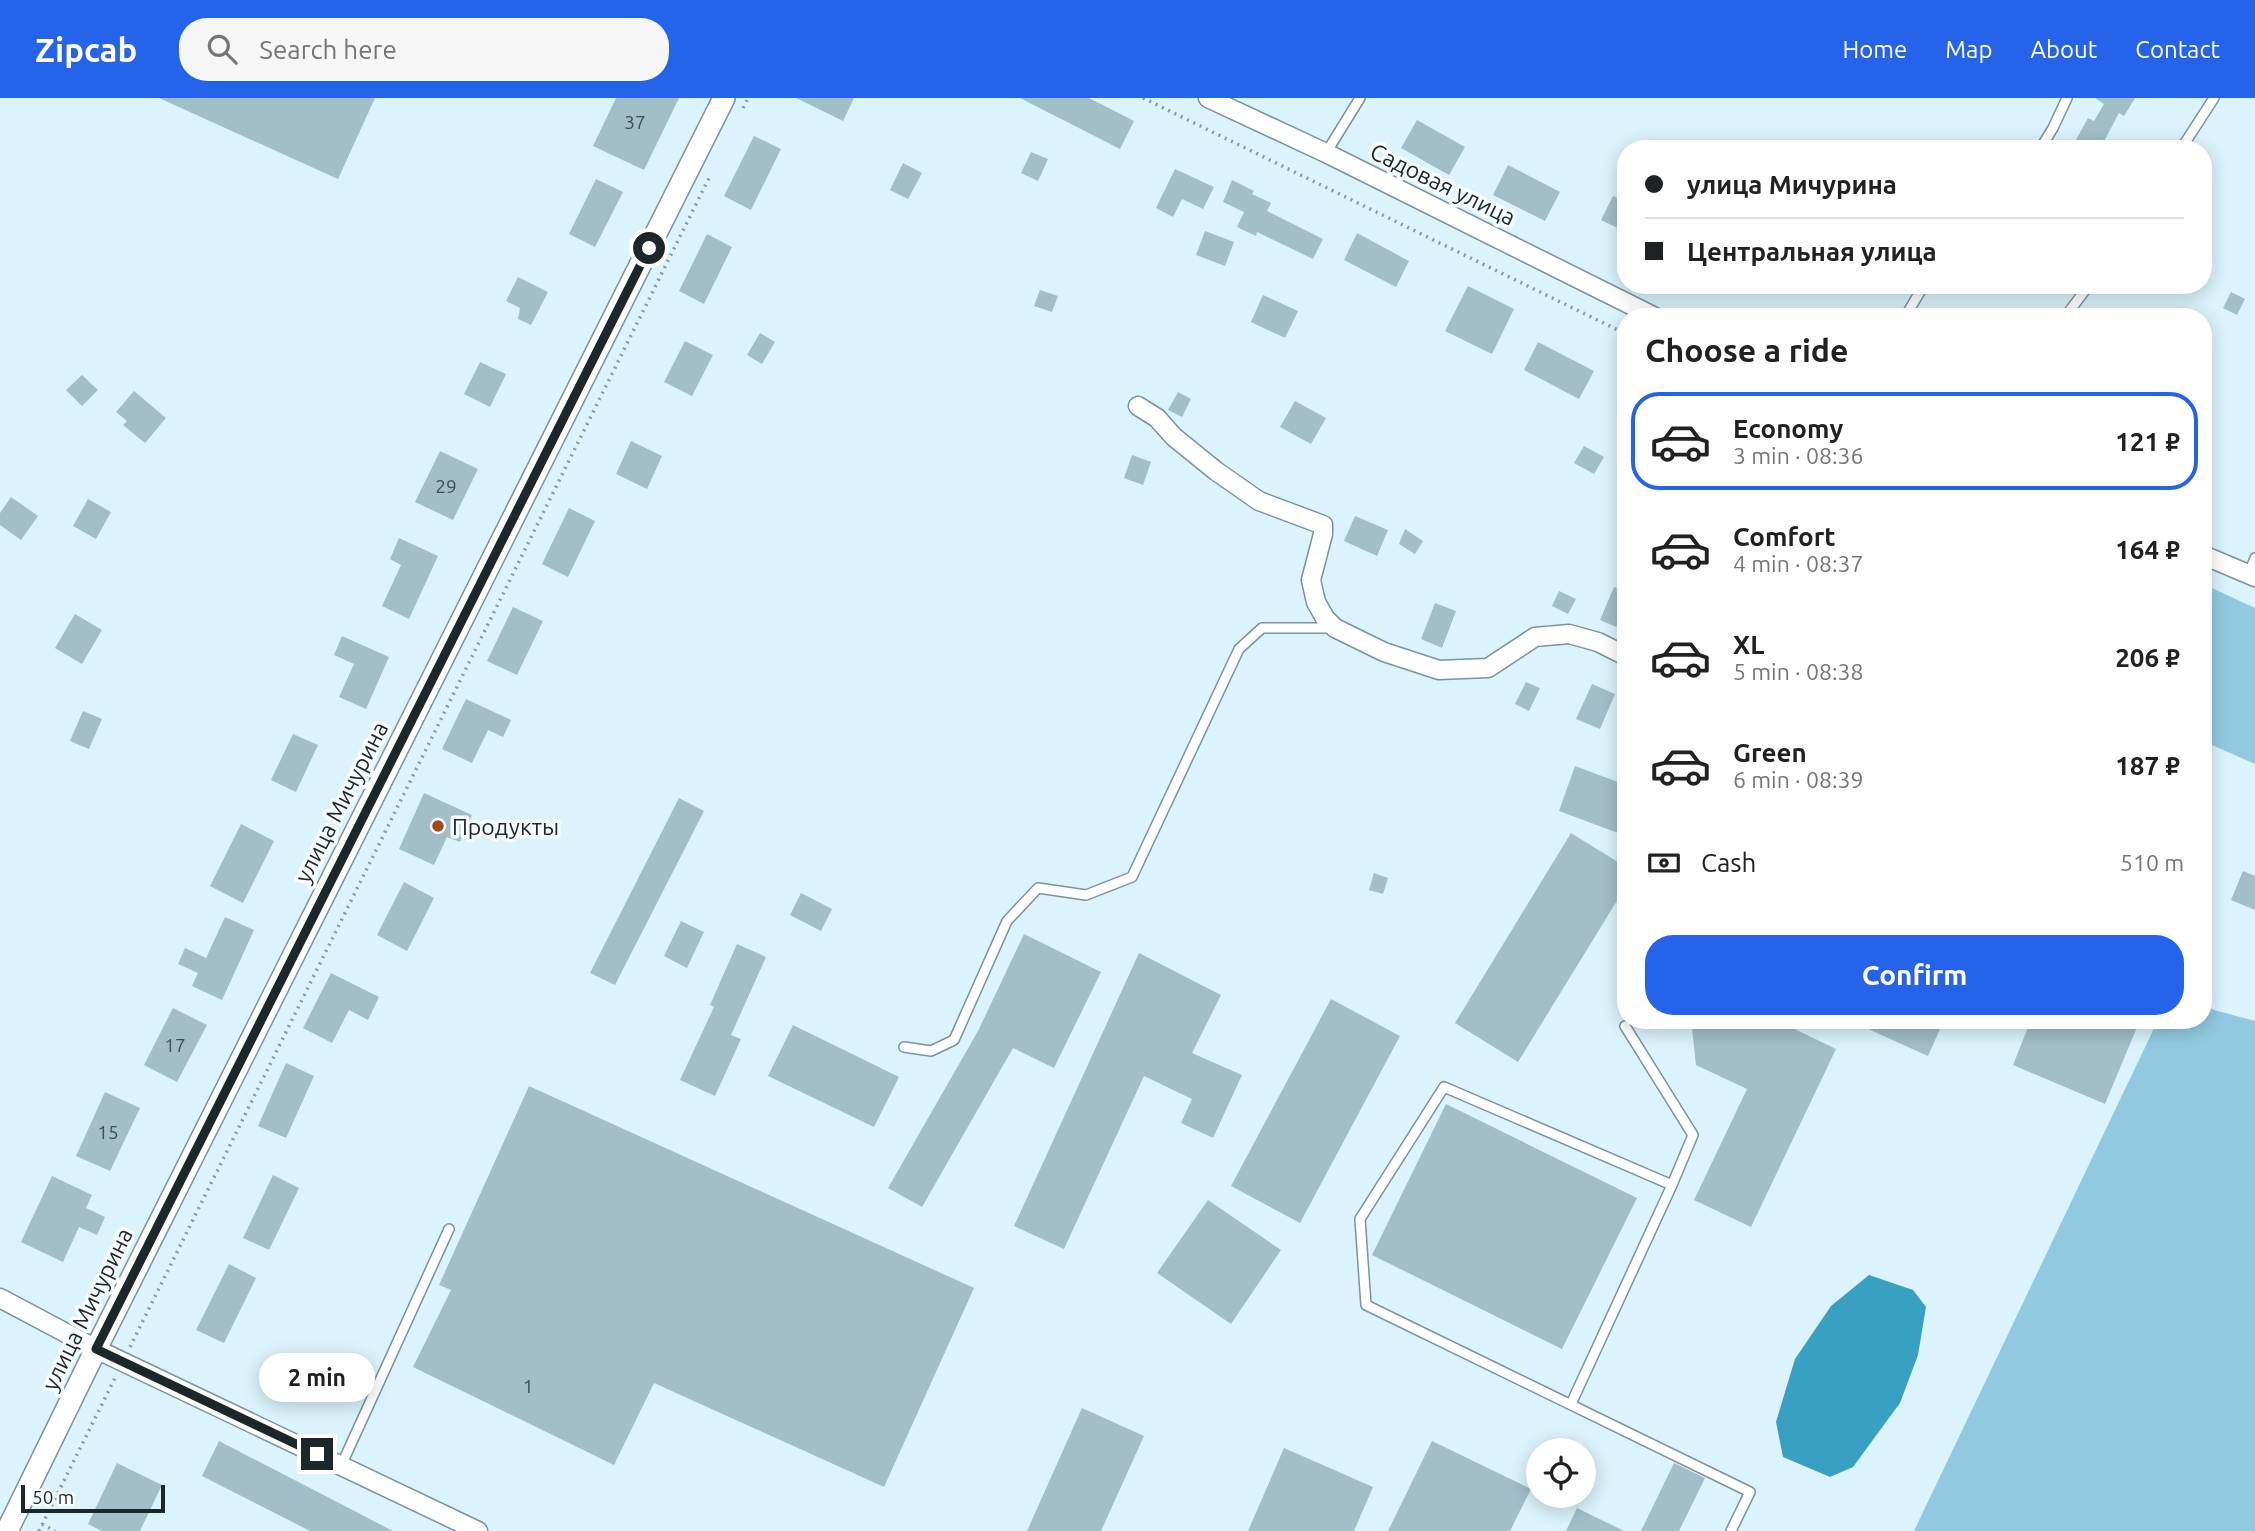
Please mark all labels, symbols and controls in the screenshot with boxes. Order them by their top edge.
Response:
search box [179,18,669,81]
icon: search [203,30,241,68]
text: Zipcab [35,31,137,68]
text: Search here [259,35,397,64]
text: Home [1842,36,1907,63]
text: Map [1945,36,1992,63]
text: About [2030,36,2097,63]
text: Contact [2135,36,2220,63]
house number: 37 [624,111,646,133]
street label: Садовая улица [1367,138,1519,230]
text: улица Мичурина [1687,170,1897,199]
route start [633,232,665,264]
text: Центральная улица [1687,237,1937,266]
text: Choose a ride [1645,332,1848,368]
icon: car [1649,410,1712,473]
text: Economy [1733,414,1843,443]
text: 121 ₽ [2115,427,2180,456]
text: 3 min · 08:36 [1733,443,1864,468]
house number: 29 [435,475,457,497]
icon: car [1649,518,1712,581]
text: Comfort [1733,522,1836,551]
text: 164 ₽ [2115,535,2180,564]
text: 4 min · 08:37 [1733,551,1864,576]
icon: car [1649,626,1712,689]
text: XL [1733,630,1764,659]
text: 206 ₽ [2115,643,2180,672]
text: 5 min · 08:38 [1733,659,1864,684]
street label: улица Мичурина [290,717,392,887]
icon: car [1649,734,1712,797]
text: Green [1733,738,1807,767]
text: 187 ₽ [2115,751,2180,780]
text: 6 min · 08:39 [1733,767,1864,792]
place label: Продукты [452,814,559,839]
marker: Продукты [430,818,446,834]
icon: cash [1645,844,1683,882]
text: Cash [1701,848,1756,877]
text: 510 m [2120,850,2184,875]
button: Confirm [1645,935,2184,1015]
house number: 17 [164,1034,186,1056]
house number: 15 [97,1121,119,1143]
street label: улица Мичурина [37,1224,137,1394]
callout: 2 min [259,1352,375,1402]
text: 2 min [288,1365,346,1390]
house number: 1 [523,1375,533,1397]
route end [301,1438,333,1470]
map controls [1526,1438,1596,1508]
button: locate [1526,1438,1596,1508]
scale bar [21,1482,164,1514]
text: 50 m [32,1486,74,1508]

